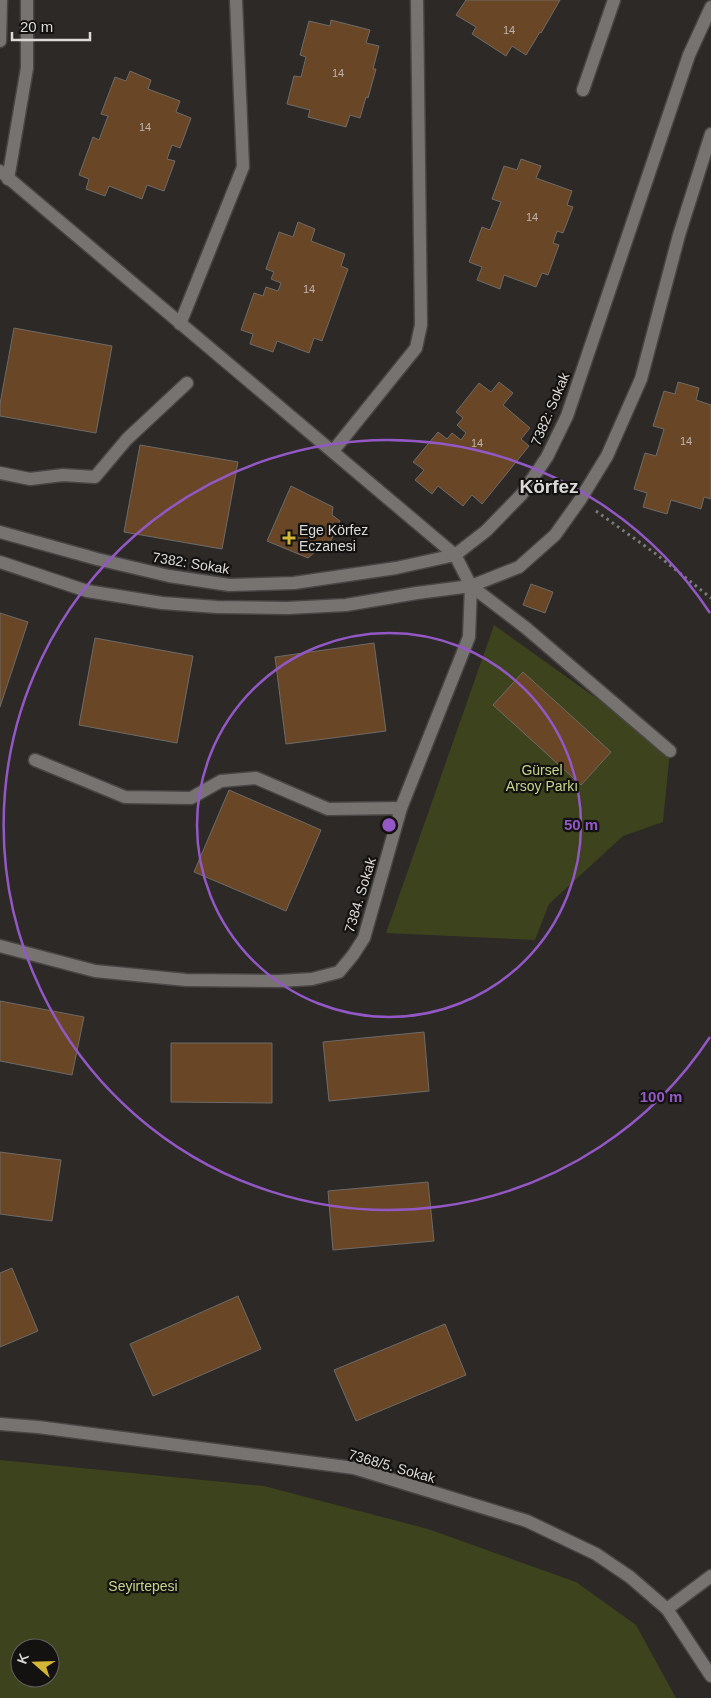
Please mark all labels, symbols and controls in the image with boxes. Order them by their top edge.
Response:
scale bar [12,10,90,42]
text: 20 m [20,18,53,35]
house number: 14 [503,24,515,36]
house number: 14 [332,67,344,79]
house number: 14 [139,121,151,133]
house number: 14 [526,211,538,223]
house number: 14 [303,283,315,295]
street label: 7382: Sokak [527,369,573,448]
house number: 14 [680,435,692,447]
house number: 14 [471,437,483,449]
district label: Körfez [519,476,579,497]
place label: Ege Körfez Eczanesi [299,522,368,554]
marker: Ege Körfez Eczanesi [283,532,295,544]
street label: 7382: Sokak [151,549,232,577]
park label: Gürsel Arsoy Parkı [506,762,578,794]
centre of rings [380,816,398,834]
text: 50 m [564,816,598,833]
street label: 7384. Sokak [341,854,379,935]
text: 100 m [640,1088,682,1105]
street label: 7368/5. Sokak [347,1446,438,1486]
park label: Seyirtepesi [108,1578,178,1594]
north arrow [10,1638,60,1688]
text: K [14,1651,32,1666]

